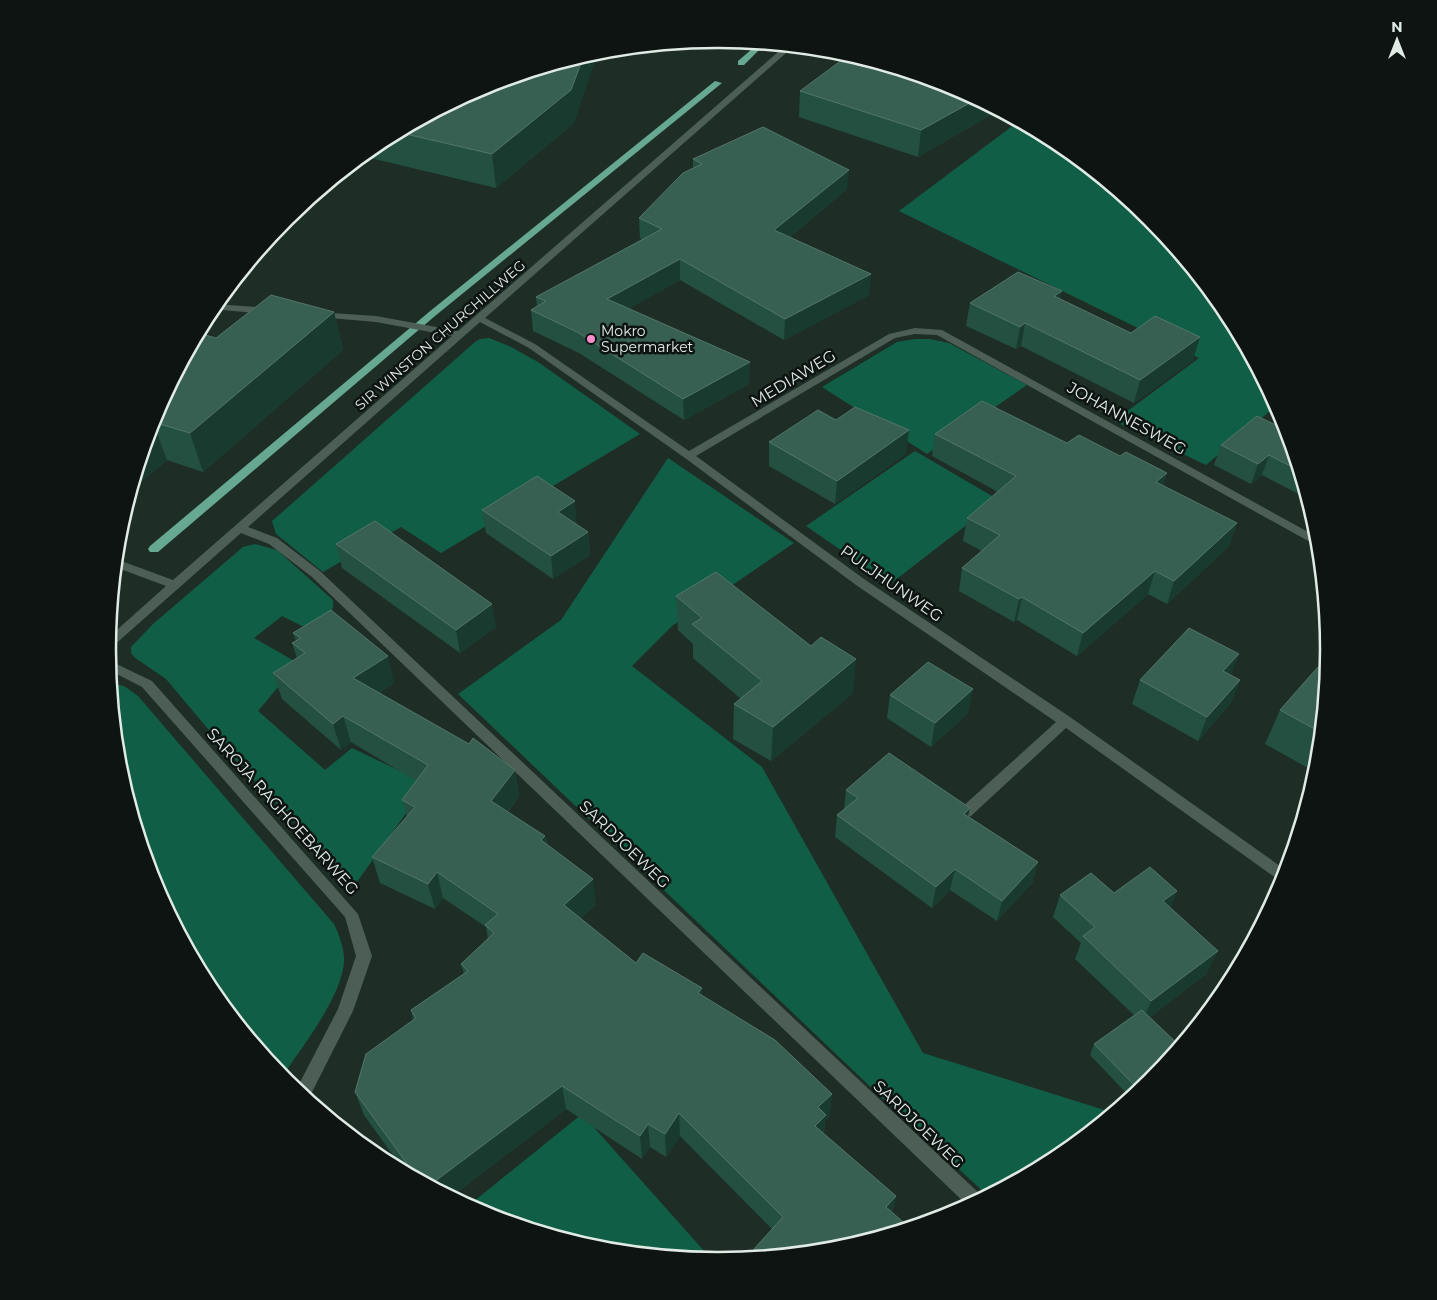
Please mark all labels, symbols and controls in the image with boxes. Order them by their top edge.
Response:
north arrow [1372,15,1422,65]
text: N [1391,18,1403,36]
street label: SIR WINSTON CHURCHILLWEG [351,256,529,414]
place label: Mokro Supermarket [601,322,694,356]
marker: Mokro Supermarket [585,333,597,345]
street label: MEDIAWEG [747,346,839,411]
street label: JOHANNESWEG [1063,377,1190,459]
street label: PULJHUNWEG [837,541,947,626]
street label: SAROJA RAGHOEBARWEG [203,724,362,899]
street label: SARDJOEWEG [575,796,674,892]
street label: SARDJOEWEG [869,1076,968,1172]

